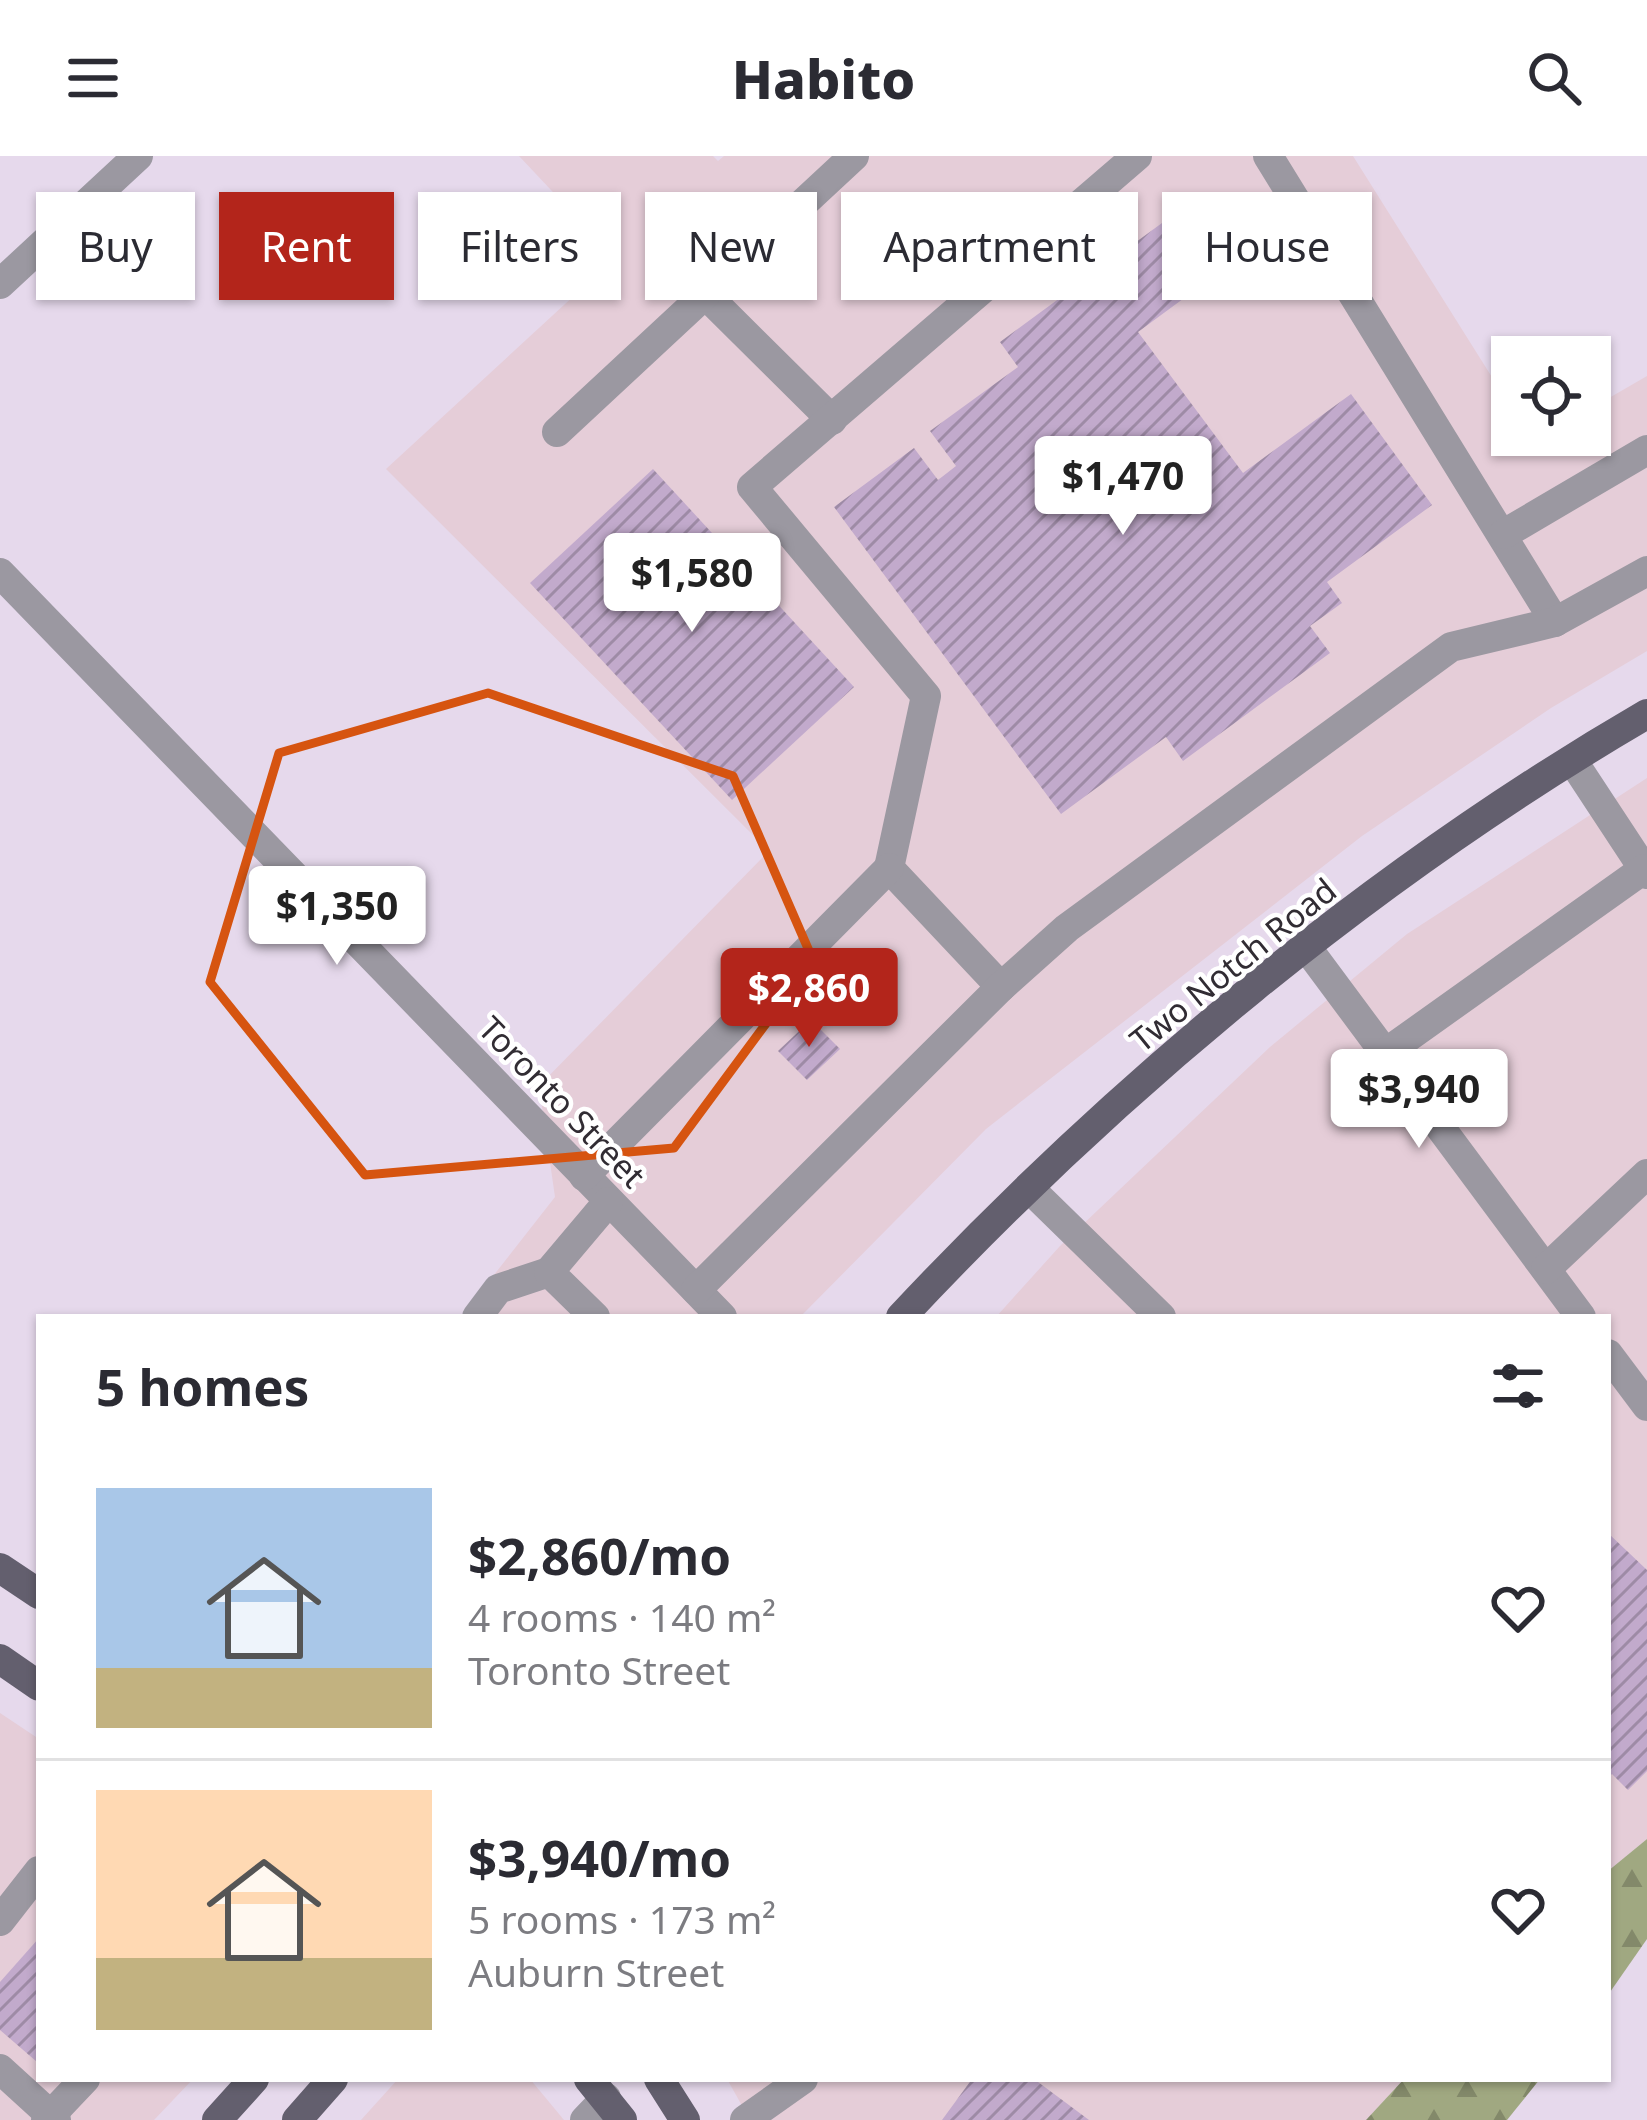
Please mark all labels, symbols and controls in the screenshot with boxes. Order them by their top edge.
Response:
text: Habito [732,41,915,115]
icon: menu [60,45,126,111]
icon: search [1521,45,1587,111]
chip: Buy [36,192,195,300]
chip: Rent [219,192,394,300]
chip: Filters [418,192,621,300]
chip: New [645,192,817,300]
chip: Apartment [841,192,1138,300]
chip: House [1162,192,1372,300]
map controls [1491,336,1611,456]
button: locate [1491,336,1611,456]
pin: $1,470 [1025,436,1221,538]
text: $1,470 [1062,448,1184,501]
pin: $1,580 [594,533,790,635]
text: $1,580 [631,545,753,598]
pin: $1,350 [239,866,435,968]
street label: Two Notch Road [1120,867,1345,1062]
text: $1,350 [276,878,398,931]
pin: $2,860 [711,948,907,1050]
text: $2,860 [748,960,870,1013]
street label: Toronto Street [469,1006,656,1197]
pin: $3,940 [1321,1049,1517,1151]
text: $3,940 [1358,1061,1480,1114]
text: 5 homes [96,1351,309,1421]
icon: filters [1485,1353,1551,1419]
text: $2,860/mo [468,1520,731,1590]
icon: home [192,1536,336,1680]
icon: heart [1485,1575,1551,1641]
text: 4 rooms · 140 m² [468,1590,776,1643]
text: Toronto Street [468,1643,730,1696]
text: $3,940/mo [468,1822,731,1892]
icon: home [192,1838,336,1982]
icon: heart [1485,1877,1551,1943]
text: 5 rooms · 173 m² [468,1892,776,1945]
text: Auburn Street [468,1945,724,1998]

